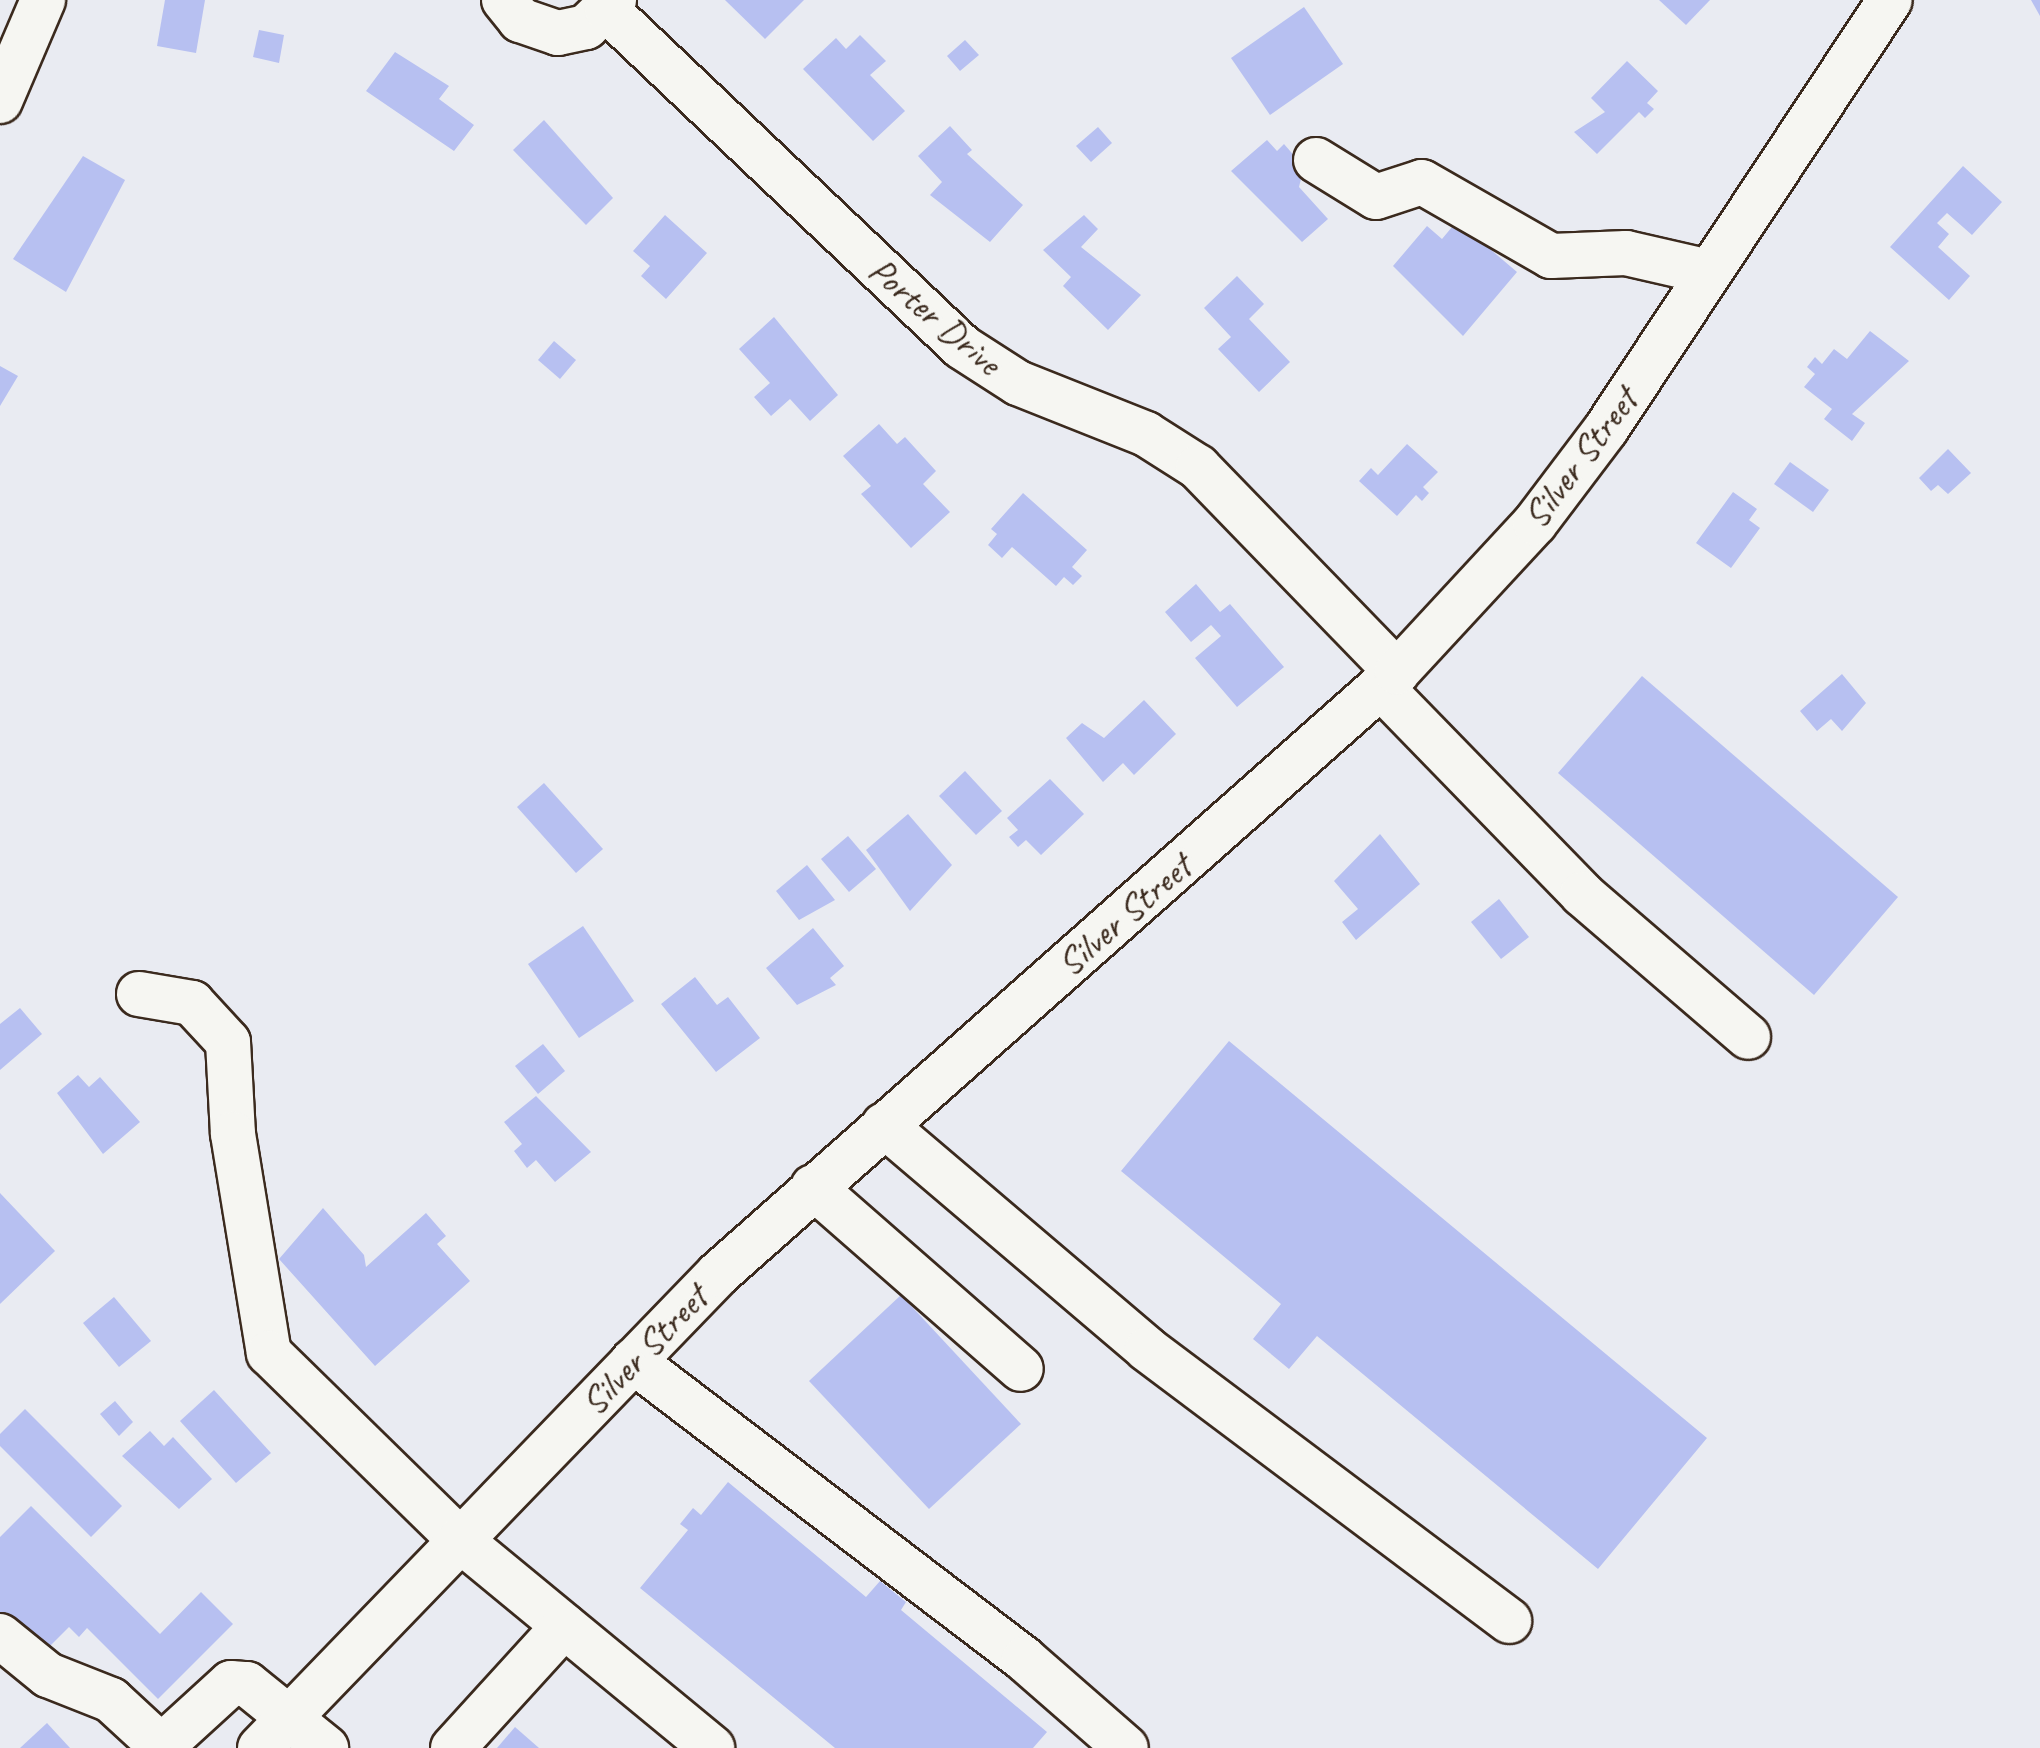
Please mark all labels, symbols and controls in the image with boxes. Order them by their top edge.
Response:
street label: Porter Drive [859,247,1011,385]
street label: Silver Street [1513,379,1647,537]
street label: Silver Street [1047,844,1201,986]
street label: Silver Street [571,1275,717,1425]

